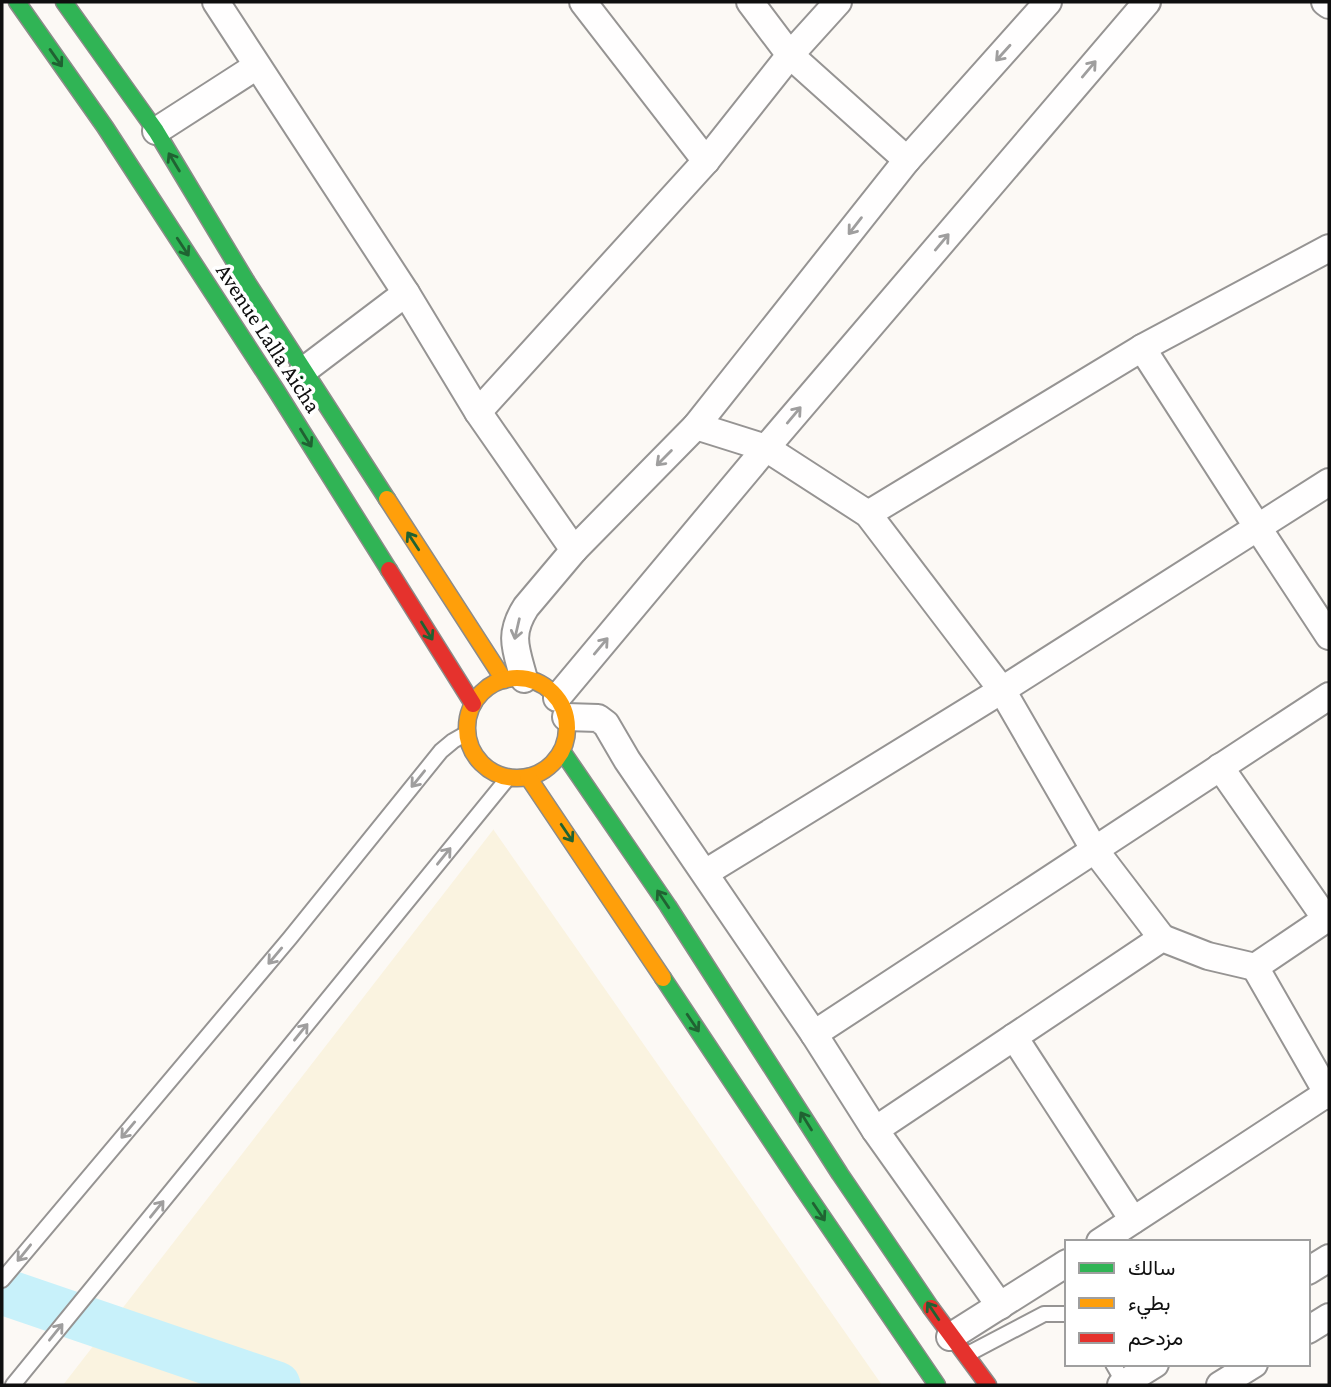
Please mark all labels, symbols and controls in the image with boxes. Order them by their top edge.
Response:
one-way arrow [994,44,1011,61]
one-way arrow [49,48,63,67]
one-way arrow [1082,60,1097,78]
one-way arrow [167,152,181,172]
one-way arrow [847,216,863,234]
one-way arrow [934,233,950,251]
one-way arrow [176,236,190,256]
street label: Avenue Lalla Aicha [211,258,327,418]
one-way arrow [786,407,802,425]
one-way arrow [299,428,313,447]
one-way arrow [656,450,673,467]
one-way arrow [406,532,421,551]
one-way arrow [510,617,523,640]
one-way arrow [421,620,435,640]
one-way arrow [593,637,609,655]
one-way arrow [410,770,426,788]
one-way arrow [560,823,574,842]
one-way arrow [437,847,452,865]
one-way arrow [656,890,670,909]
one-way arrow [267,947,283,965]
one-way arrow [686,1012,700,1032]
one-way arrow [293,1024,308,1042]
one-way arrow [799,1112,813,1132]
one-way arrow [120,1120,136,1138]
one-way arrow [149,1200,165,1218]
one-way arrow [812,1202,826,1221]
legend [1065,1240,1310,1366]
one-way arrow [16,1244,32,1262]
text: سالك [1128,1256,1175,1280]
text: بطيء [1128,1291,1171,1320]
one-way arrow [925,1302,940,1321]
one-way arrow [48,1324,64,1342]
text: مزدحم [1128,1326,1183,1352]

